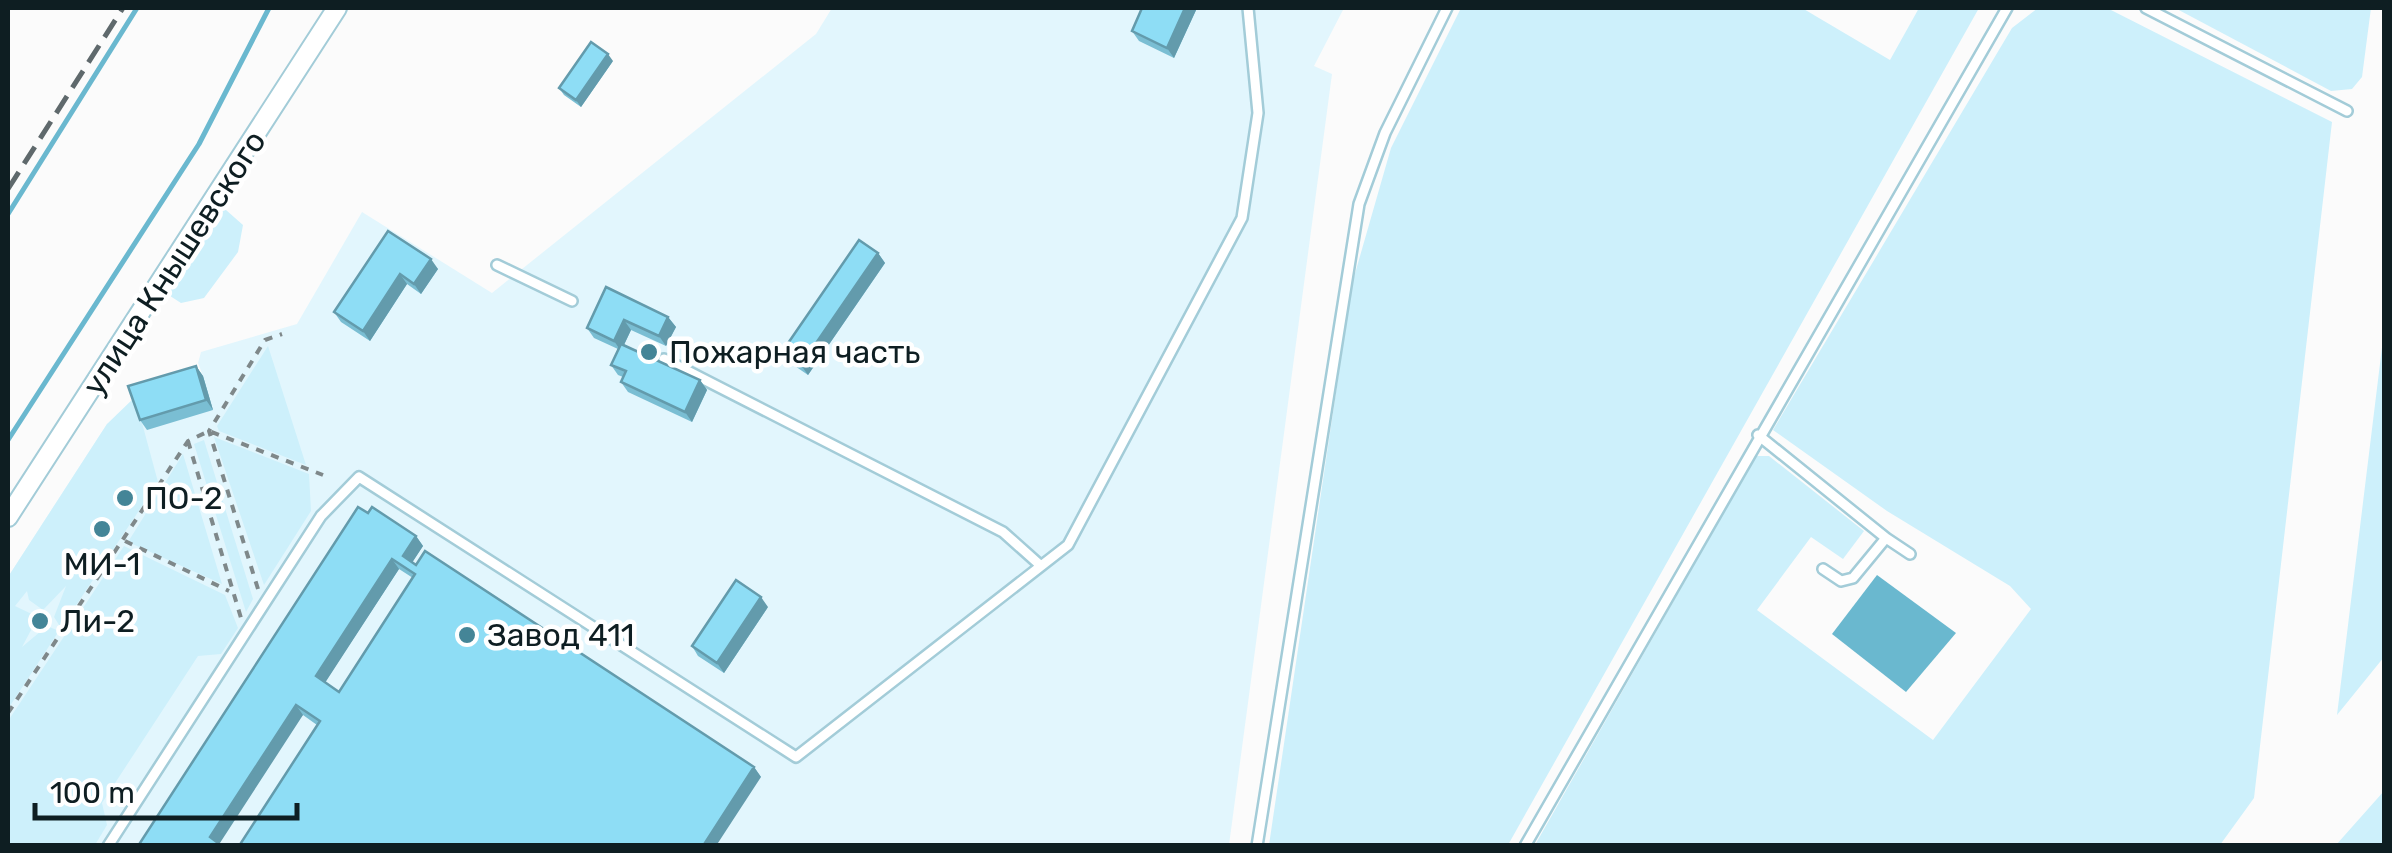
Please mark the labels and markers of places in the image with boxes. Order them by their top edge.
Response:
place label: Пожарная часть [669,333,920,371]
marker: Пожарная часть [638,341,660,363]
place label: ПО-2 [145,479,223,517]
marker: ПО-2 [114,487,136,509]
marker: МИ-1 [91,518,113,540]
place label: МИ-1 [64,545,140,583]
place label: Ли-2 [60,602,135,640]
marker: Ли-2 [29,610,51,632]
place label: Завод 411 [487,616,635,654]
marker: Завод 411 [456,624,478,646]

